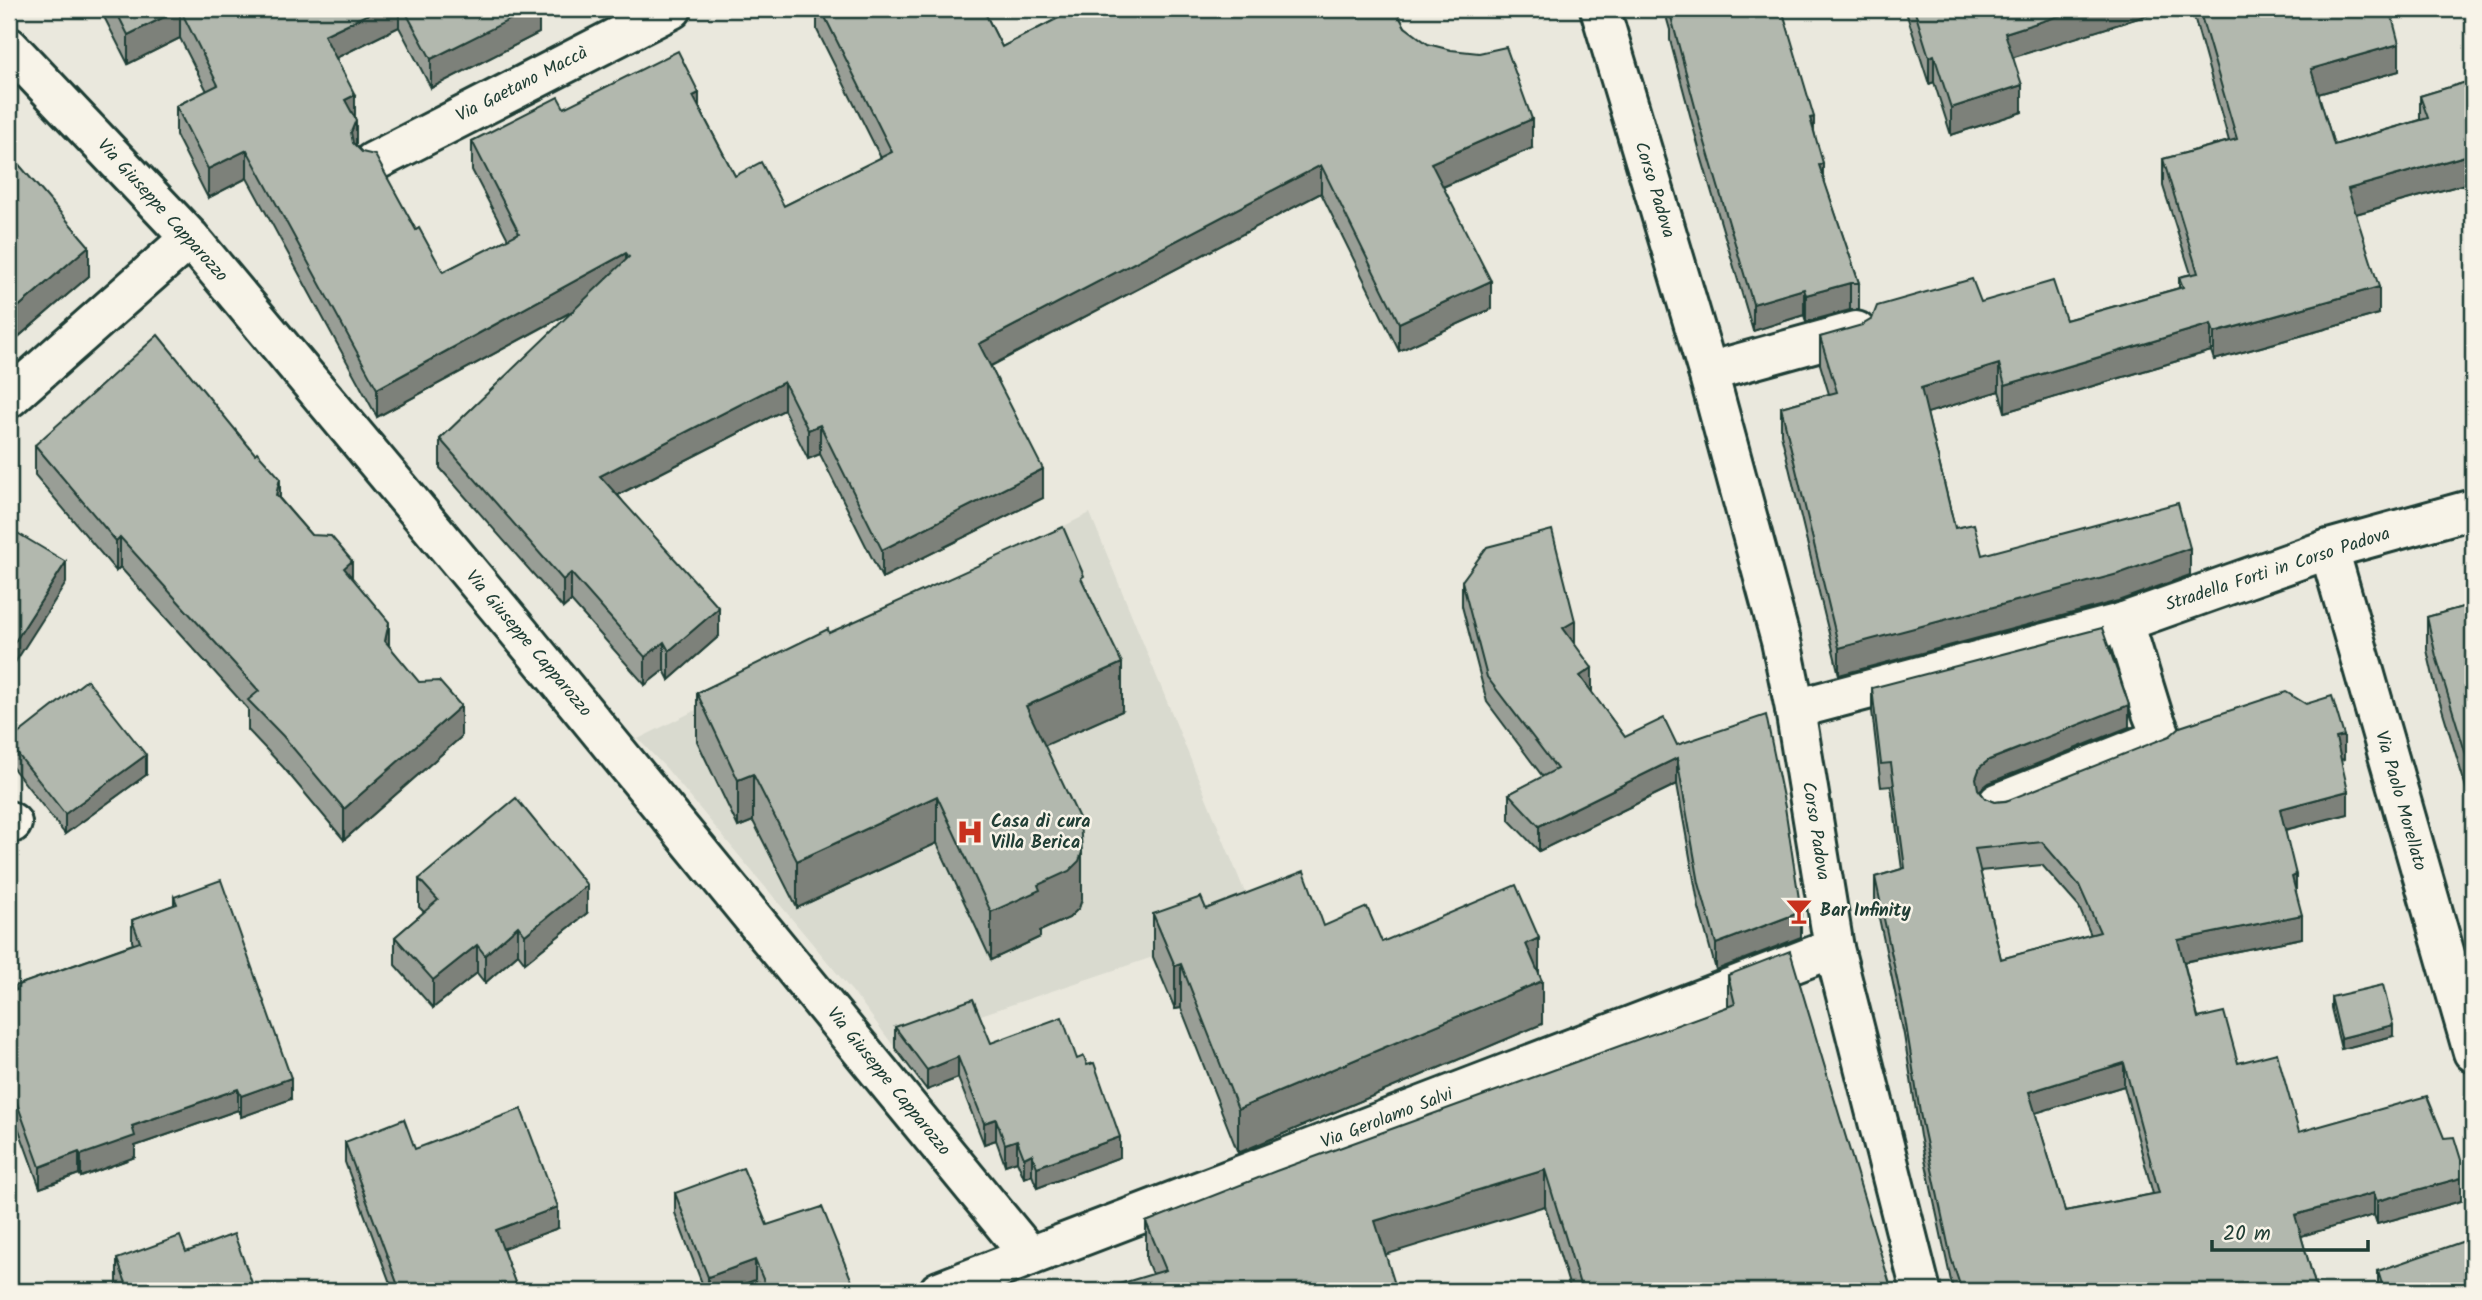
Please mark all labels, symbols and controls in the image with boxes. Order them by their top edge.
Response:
street label: Via Gaetano Maccà [451,39,593,131]
street label: Via Giuseppe Capparozzo [89,133,235,289]
street label: Corso Padova [1626,138,1682,242]
street label: Stradella Forti in Corso Padova [2162,520,2394,620]
street label: Via Giuseppe Capparozzo [458,564,598,724]
street label: Via Paolo Morellato [2366,728,2434,874]
street label: Corso Padova [1793,780,1837,882]
place label: Casa di cura Villa Berica [991,808,1090,858]
hospital icon: Casa di cura Villa Berica [955,817,985,847]
bar icon: Bar Infinity [1784,896,1814,926]
place label: Bar Infinity [1820,897,1911,926]
street label: Via Giuseppe Capparozzo [819,1001,957,1163]
street label: Via Gerolamo Salvi [1317,1080,1458,1158]
scale bar [2212,1209,2368,1253]
text: 20 m [2223,1218,2271,1251]

